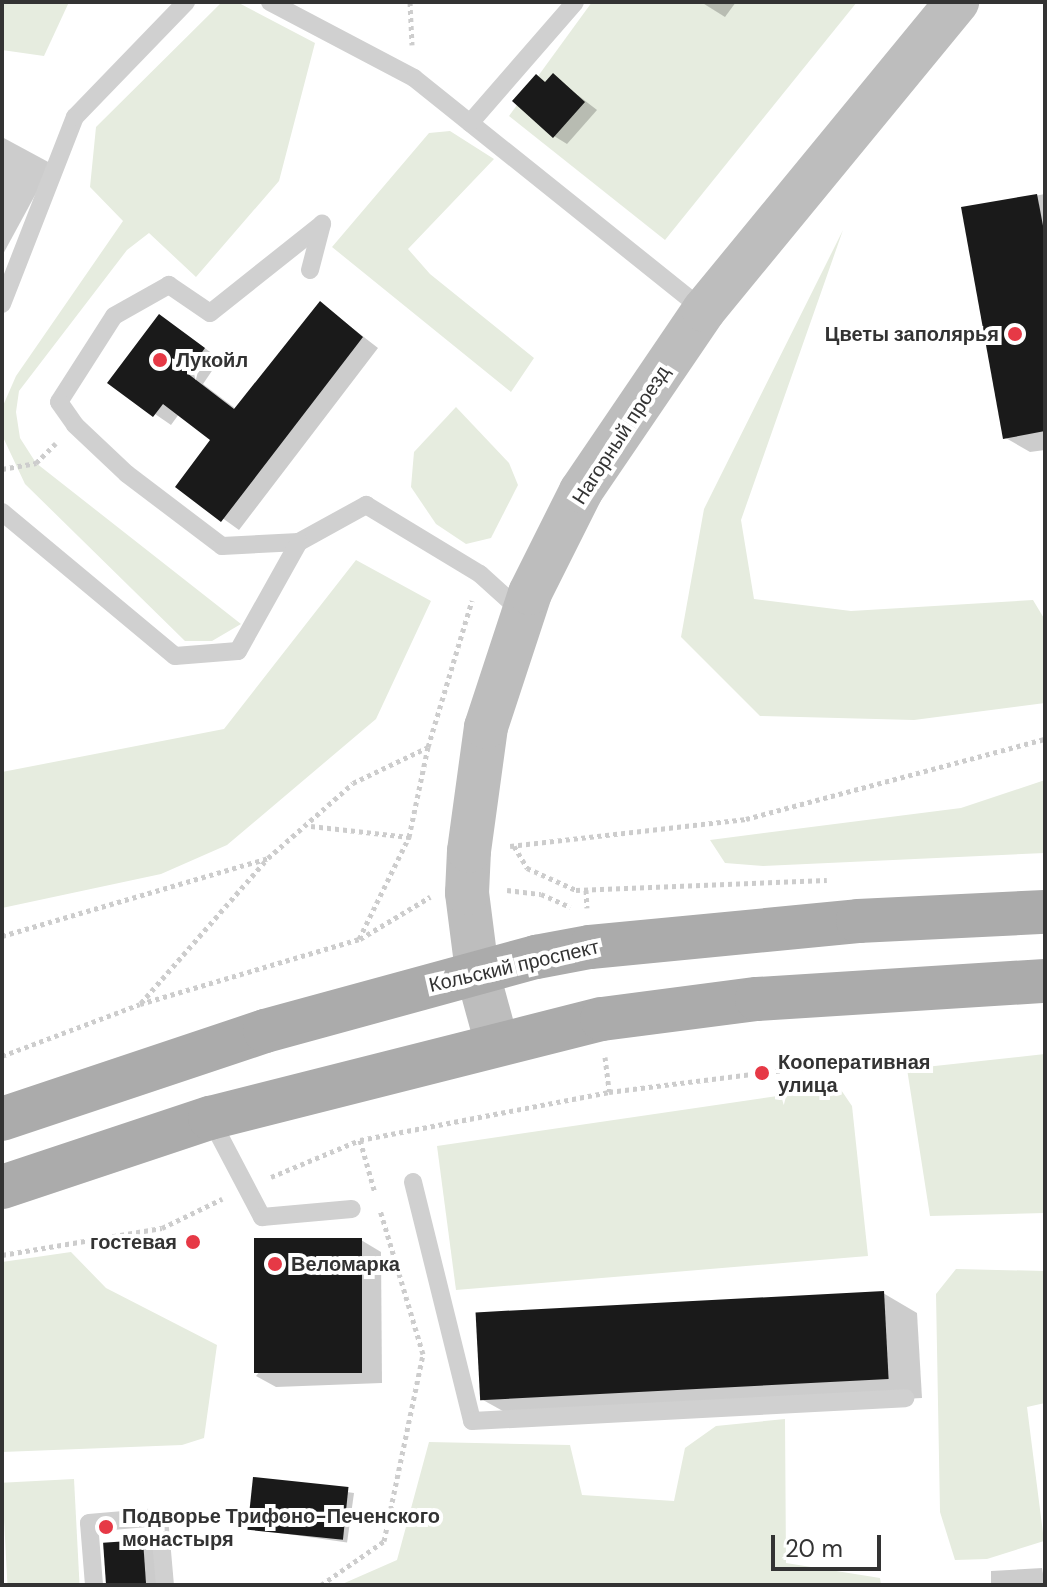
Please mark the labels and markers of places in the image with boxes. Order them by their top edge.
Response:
place label: Цветы заполярья [825,322,999,346]
marker: Цветы заполярья [1006,325,1024,343]
place label: Лукойл [176,348,248,372]
marker: Лукойл [151,351,169,369]
place label: Кооперативная улица [778,1050,930,1097]
marker: Кооперативная улица [753,1064,771,1082]
place label: гостевая [90,1230,177,1254]
marker: гостевая [184,1233,202,1251]
place label: Веломарка [291,1252,400,1276]
marker: Веломарка [266,1255,284,1273]
place label: Подворье Трифоно-Печенского монастыря [122,1504,440,1551]
marker: Подворье Трифоно-Печенского монастыря [97,1518,115,1536]

